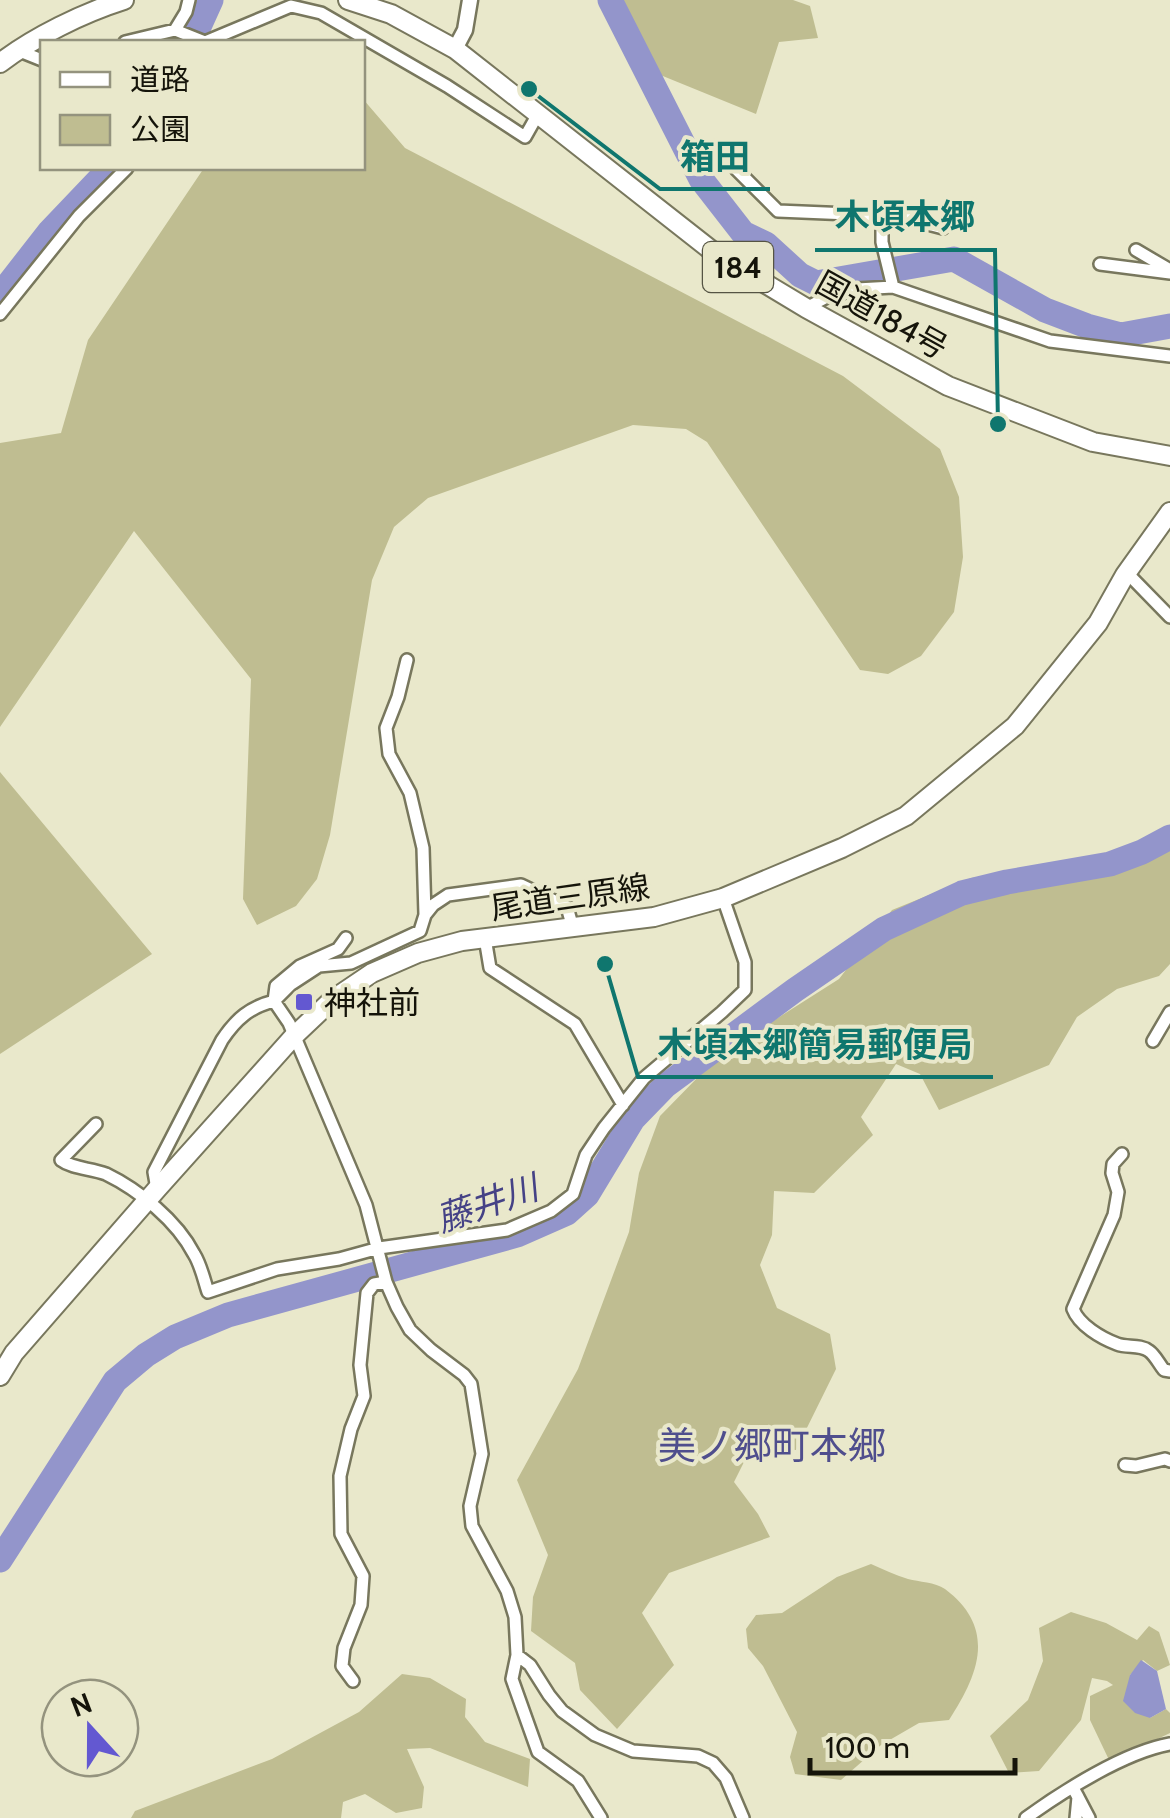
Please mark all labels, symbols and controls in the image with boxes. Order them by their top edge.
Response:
legend [40,40,365,170]
text: 道路 [130,61,190,98]
text: 公園 [130,111,190,148]
callout: 箱田 [660,124,770,189]
text: 箱田 [680,135,750,178]
callout: 木頃本郷 [815,185,995,250]
text: 木頃本郷 [835,195,975,238]
road number: 184 [703,242,773,292]
street label: 国道184号 [809,263,955,367]
street label: 尾道三原線 [488,867,652,927]
place label: 神社前 [324,983,420,1022]
marker: 神社前 [293,991,315,1013]
callout: 木頃本郷簡易郵便局 [638,1012,993,1077]
text: 木頃本郷簡易郵便局 [657,1023,973,1066]
water label: 藤井川 [430,1164,547,1240]
district label: 美ノ郷町本郷 [658,1422,886,1469]
north arrow [40,1678,140,1778]
text: N [66,1685,96,1724]
scale bar [810,1713,1015,1775]
text: 100 m [825,1729,910,1766]

